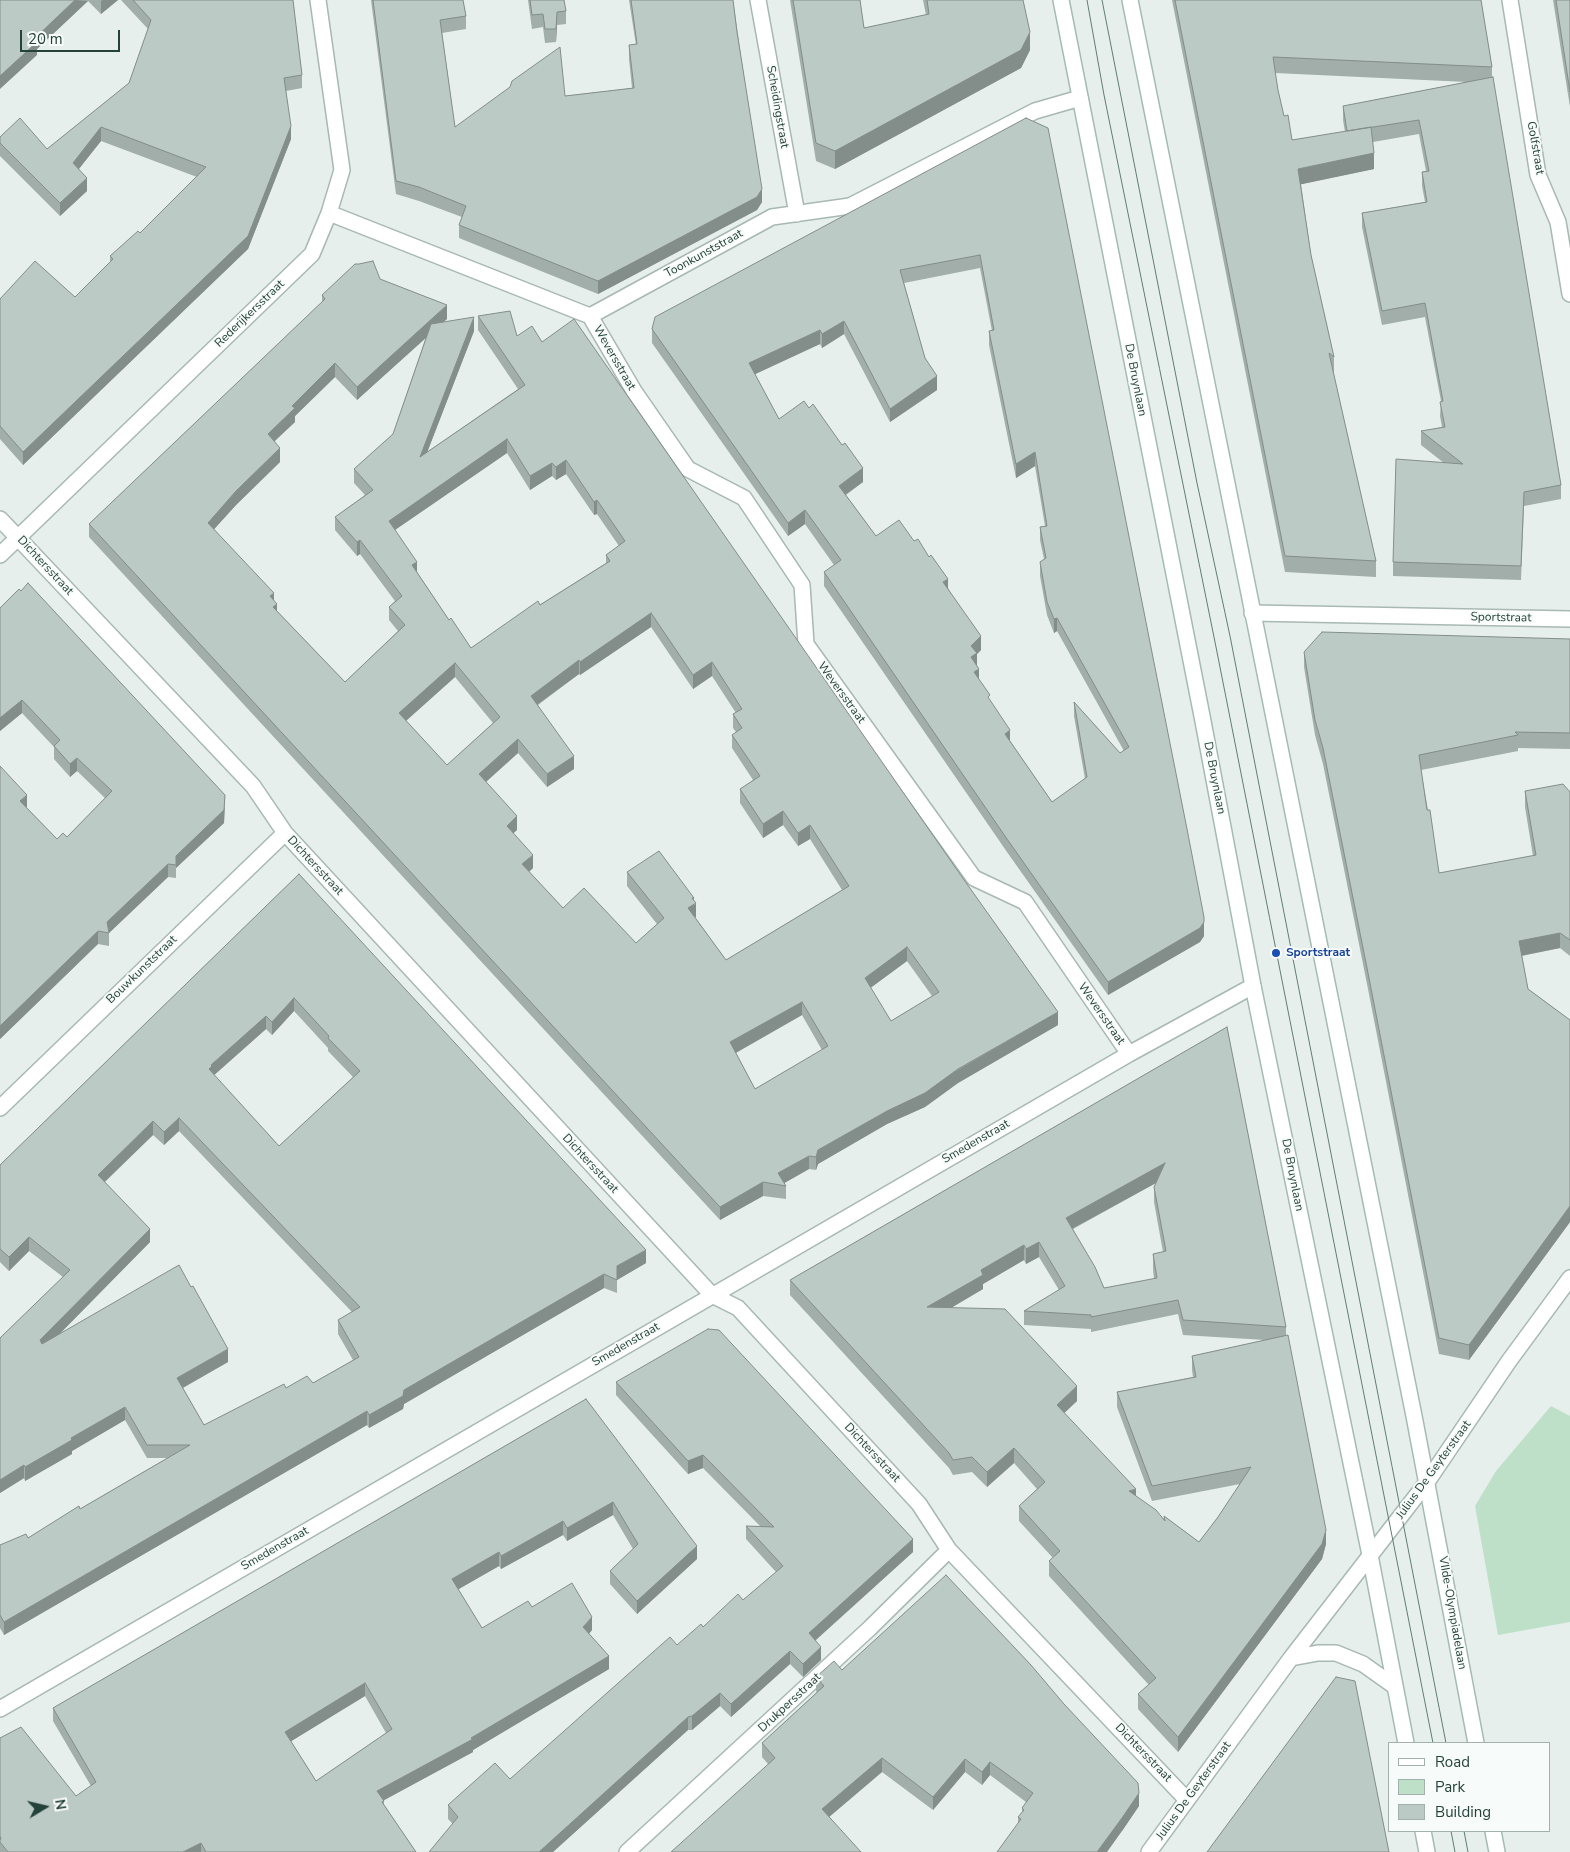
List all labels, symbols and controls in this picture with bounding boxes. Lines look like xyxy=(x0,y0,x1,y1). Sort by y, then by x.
scale bar xyxy=(22,20,122,52)
text: 20 m xyxy=(28,29,63,49)
street label: Scheidingstraat xyxy=(763,65,791,149)
street label: Golfstraat xyxy=(1523,120,1547,176)
street label: Toonkunststraat xyxy=(662,227,746,281)
street label: Rederijkersstraat xyxy=(212,277,288,351)
street label: Weversstraat xyxy=(590,323,638,393)
street label: De Bruynlaan xyxy=(1121,343,1149,417)
street label: Dichtersstraat xyxy=(14,533,76,599)
street label: Sportstraat xyxy=(1470,610,1532,626)
street label: Weversstraat xyxy=(814,659,868,727)
street label: De Bruynlaan xyxy=(1200,741,1228,815)
street label: Dichtersstraat xyxy=(284,833,346,899)
street label: Bouwkunststraat xyxy=(104,933,180,1007)
place label: Sportstraat xyxy=(1286,946,1350,960)
marker: Sportstraat xyxy=(1270,947,1282,959)
street label: Weversstraat xyxy=(1074,980,1128,1048)
street label: Smedenstraat xyxy=(940,1117,1012,1167)
street label: Dichtersstraat xyxy=(559,1131,621,1197)
street label: De Bruynlaan xyxy=(1278,1138,1306,1212)
street label: Smedenstraat xyxy=(590,1320,662,1370)
street label: Julius De Geyterstraat xyxy=(1393,1418,1475,1522)
street label: Dichtersstraat xyxy=(841,1420,903,1486)
street label: Smedenstraat xyxy=(239,1524,311,1574)
street label: VIIde-Olympiadelaan xyxy=(1435,1555,1469,1671)
street label: Drukpersstraat xyxy=(756,1670,824,1736)
street label: Dichtersstraat xyxy=(1112,1721,1174,1785)
street label: Julius De Geyterstraat xyxy=(1153,1739,1235,1843)
legend xyxy=(1388,1742,1550,1832)
text: Road xyxy=(1435,1752,1470,1772)
text: Park xyxy=(1435,1777,1465,1797)
north arrow xyxy=(20,1782,70,1832)
text: N xyxy=(50,1798,71,1811)
text: Building xyxy=(1435,1802,1491,1822)

